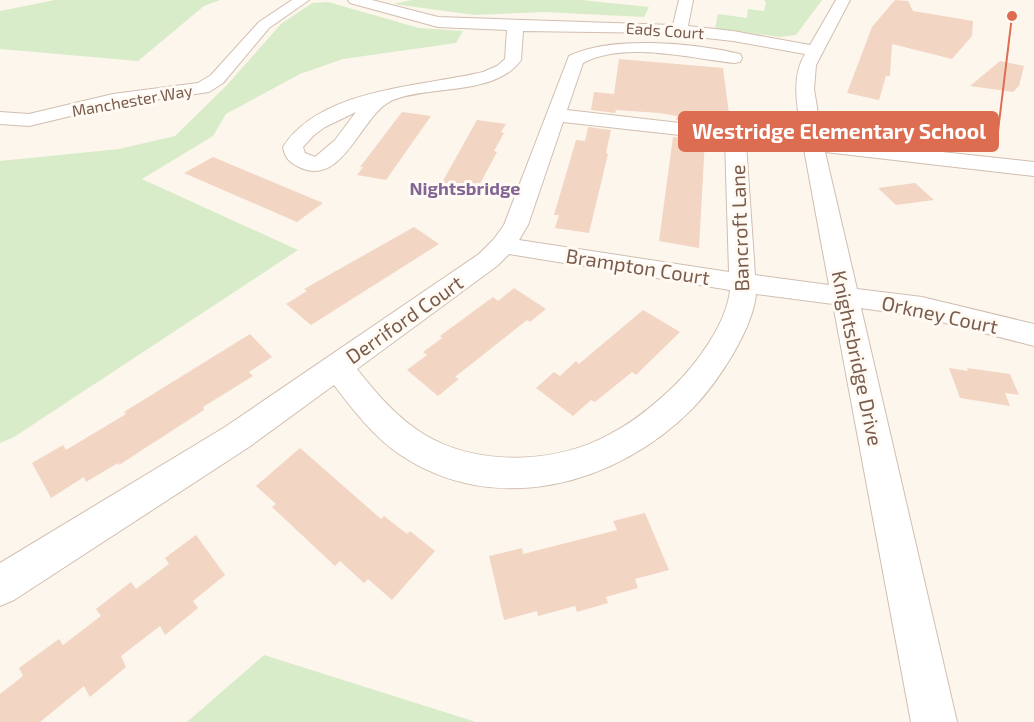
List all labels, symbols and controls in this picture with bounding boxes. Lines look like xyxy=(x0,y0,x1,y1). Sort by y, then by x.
street label: Eads Court xyxy=(625,18,705,42)
street label: Manchester Way xyxy=(70,80,194,120)
callout: Westridge Elementary School xyxy=(679,112,998,151)
text: Westridge Elementary School xyxy=(692,118,986,144)
street label: Bancroft Lane xyxy=(725,164,753,292)
district label: Nightsbridge xyxy=(410,177,520,199)
street label: Brampton Court xyxy=(564,243,712,289)
street label: Knightsbridge Drive xyxy=(828,268,888,448)
street label: Derriford Court xyxy=(341,270,467,368)
street label: Orkney Court xyxy=(880,290,1001,338)

